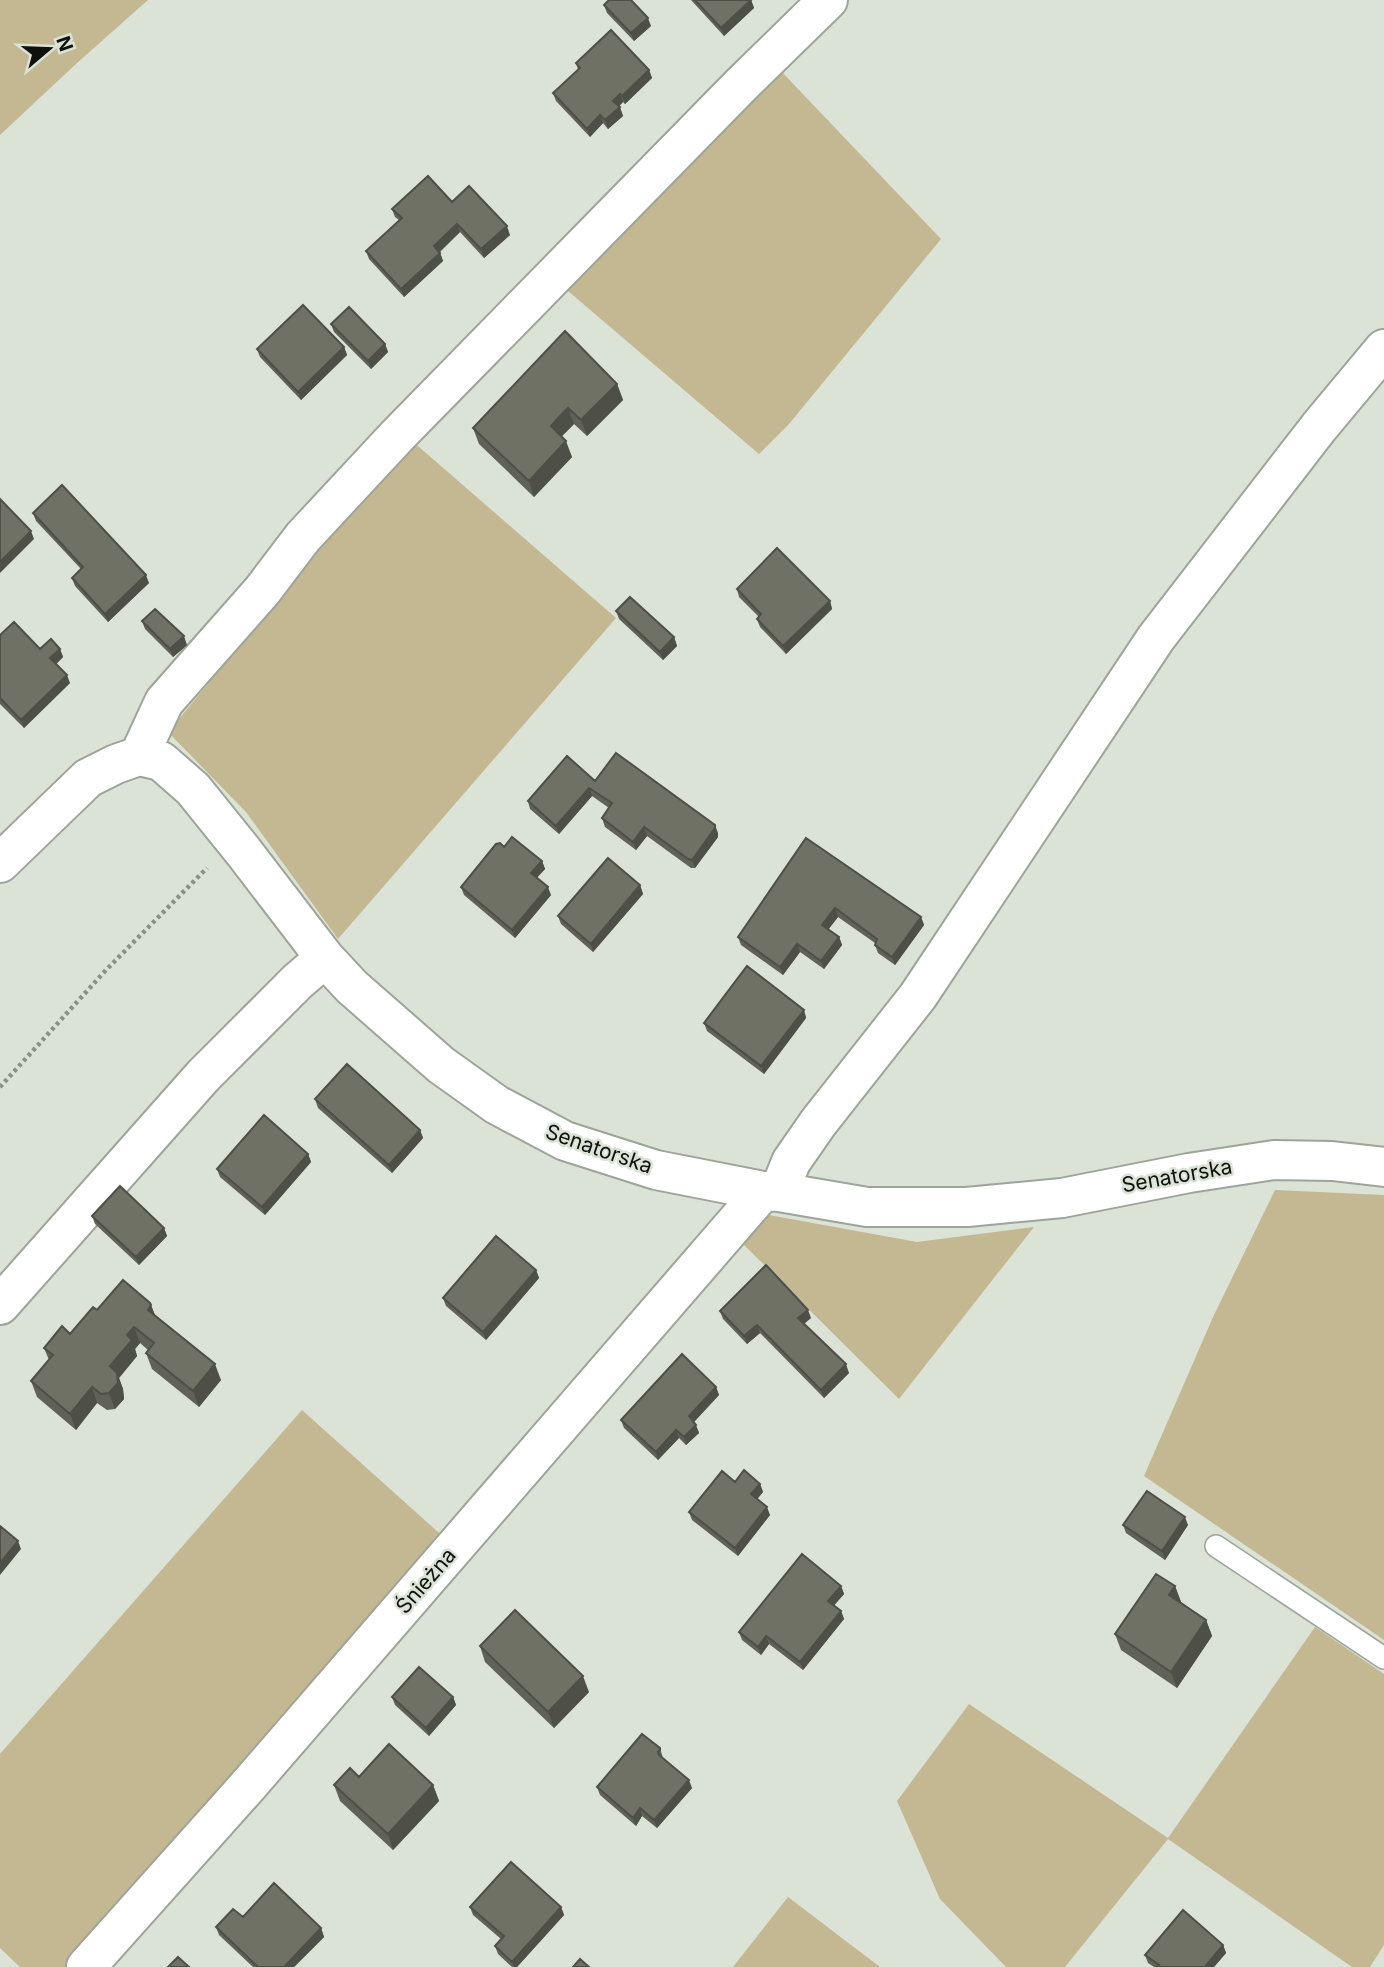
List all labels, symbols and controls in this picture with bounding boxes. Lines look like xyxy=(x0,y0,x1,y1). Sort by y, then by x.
north arrow xyxy=(14,14,84,84)
text: N xyxy=(51,33,78,54)
street label: Senatorska xyxy=(542,1119,656,1178)
street label: Senatorska xyxy=(1120,1154,1234,1197)
street label: Śnieżna xyxy=(390,1542,461,1619)

